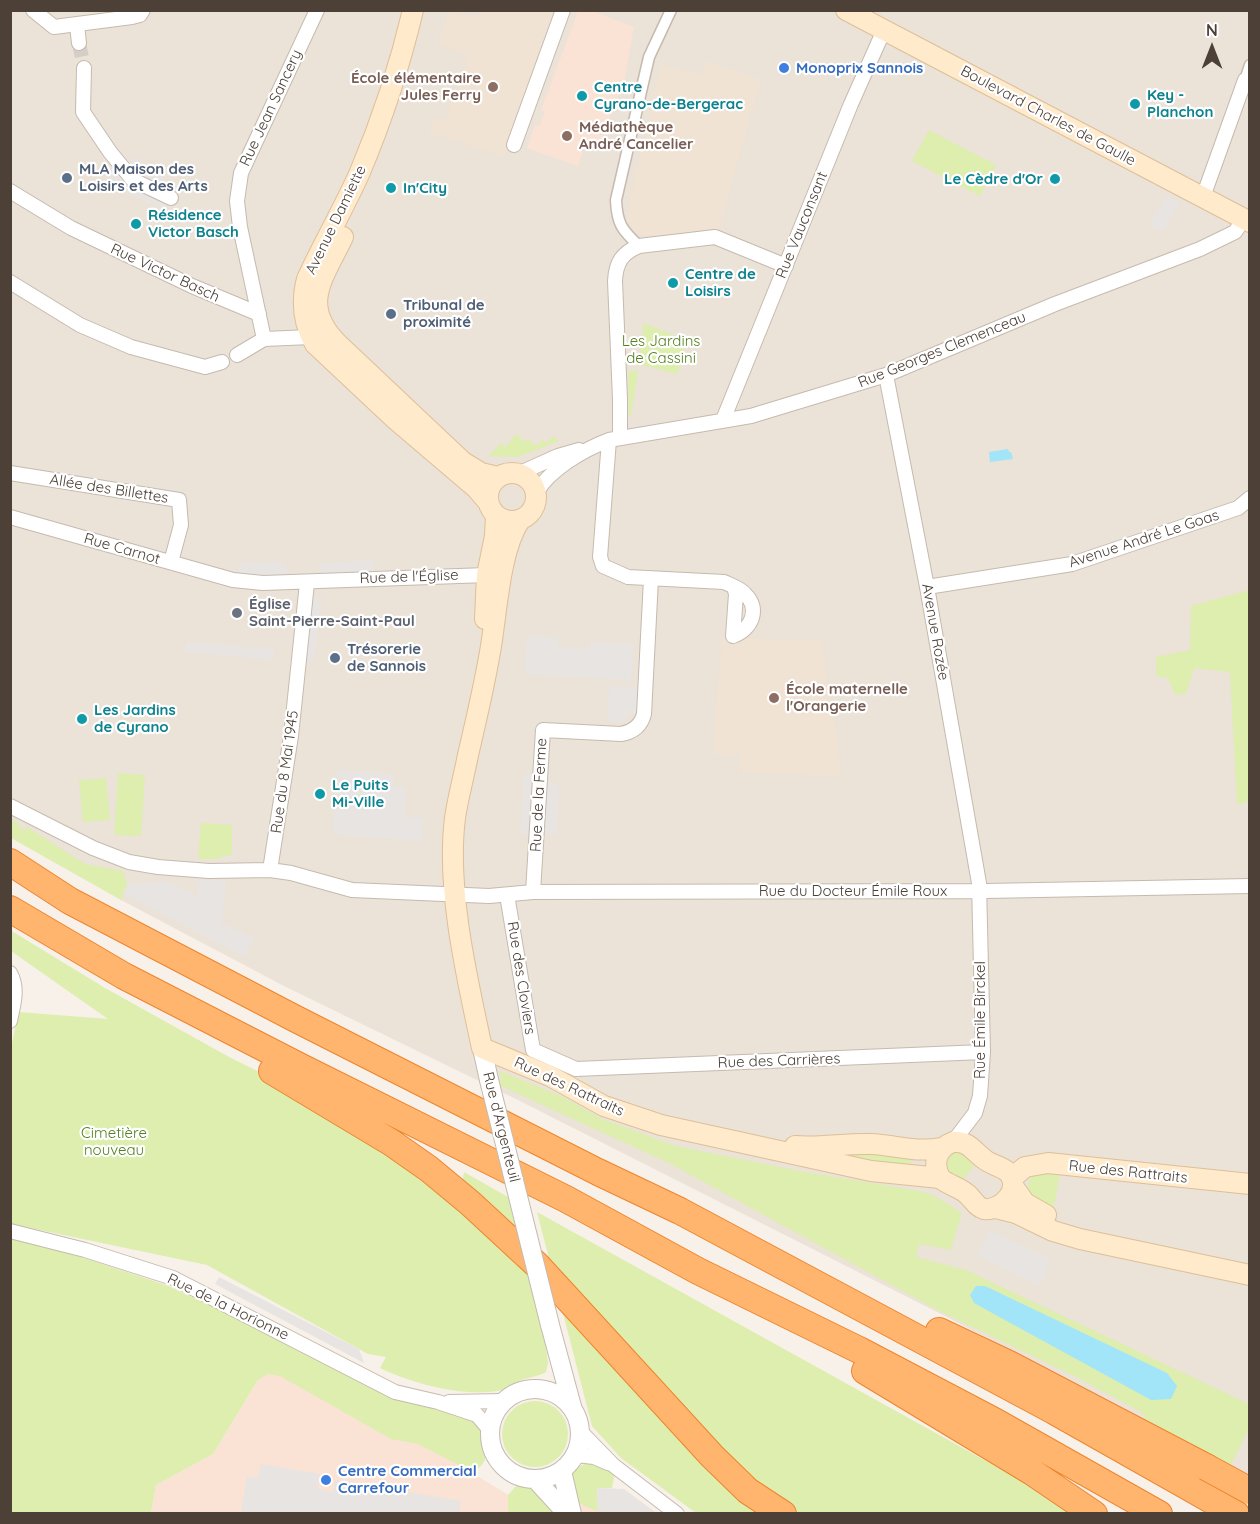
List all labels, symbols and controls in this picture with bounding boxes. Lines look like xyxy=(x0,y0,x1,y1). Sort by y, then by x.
north arrow xyxy=(1182,18,1242,78)
text: N xyxy=(1206,20,1218,40)
street label: Rue Jean Sancery xyxy=(236,47,306,169)
place label: Monoprix Sannois xyxy=(796,59,923,77)
marker: Monoprix Sannois xyxy=(777,61,791,75)
street label: Boulevard Charles de Gaulle xyxy=(957,62,1139,170)
place label: École élémentaire Jules Ferry xyxy=(351,69,481,104)
place label: Centre Cyrano-de-Bergerac xyxy=(594,78,743,113)
marker: École élémentaire Jules Ferry xyxy=(486,80,500,94)
place label: Key - Planchon xyxy=(1147,86,1213,121)
marker: Centre Cyrano-de-Bergerac xyxy=(575,89,589,103)
marker: Key - Planchon xyxy=(1128,97,1142,111)
place label: Médiathèque André Cancelier xyxy=(579,118,694,153)
marker: Médiathèque André Cancelier xyxy=(560,129,574,143)
place label: MLA Maison des Loisirs et des Arts xyxy=(79,160,208,195)
street label: Avenue Damiette xyxy=(302,162,370,278)
street label: Rue Vauconsant xyxy=(772,169,832,281)
place label: Le Cèdre d'Or xyxy=(944,170,1043,188)
marker: MLA Maison des Loisirs et des Arts xyxy=(60,171,74,185)
marker: Le Cèdre d'Or xyxy=(1048,172,1062,186)
place label: In'City xyxy=(403,179,447,197)
marker: In'City xyxy=(384,181,398,195)
place label: Résidence Victor Basch xyxy=(148,206,239,241)
marker: Résidence Victor Basch xyxy=(129,217,143,231)
street label: Rue Victor Basch xyxy=(108,240,222,306)
place label: Centre de Loisirs xyxy=(685,265,756,300)
marker: Centre de Loisirs xyxy=(666,276,680,290)
place label: Tribunal de proximité xyxy=(403,296,485,331)
marker: Tribunal de proximité xyxy=(384,307,398,321)
street label: Rue Georges Clemenceau xyxy=(855,308,1029,392)
park label: Les Jardins de Cassini xyxy=(622,332,700,367)
street label: Allée des Billettes xyxy=(48,471,170,507)
street label: Avenue André Le Goas xyxy=(1067,506,1221,572)
street label: Rue Carnot xyxy=(82,530,162,568)
street label: Rue de l'Église xyxy=(359,566,459,588)
street label: Avenue Rozée xyxy=(918,582,952,682)
place label: Église Saint-Pierre-Saint-Paul xyxy=(249,595,415,630)
marker: Église Saint-Pierre-Saint-Paul xyxy=(230,606,244,620)
place label: Trésorerie de Sannois xyxy=(347,640,426,675)
marker: Trésorerie de Sannois xyxy=(328,651,342,665)
place label: École maternelle l'Orangerie xyxy=(786,680,908,715)
marker: École maternelle l'Orangerie xyxy=(767,691,781,705)
place label: Les Jardins de Cyrano xyxy=(94,701,176,736)
street label: Rue du 8 Mai 1945 xyxy=(267,709,303,835)
marker: Les Jardins de Cyrano xyxy=(75,712,89,726)
street label: Rue de la Ferme xyxy=(527,738,551,852)
place label: Le Puits Mi-Ville xyxy=(332,776,388,811)
marker: Le Puits Mi-Ville xyxy=(313,787,327,801)
street label: Rue du Docteur Émile Roux xyxy=(759,882,947,900)
street label: Rue des Cloviers xyxy=(503,920,539,1036)
street label: Rue Émile Birckel xyxy=(971,961,989,1079)
street label: Rue des Carrières xyxy=(717,1050,841,1072)
street label: Rue des Rattraits xyxy=(511,1054,627,1120)
street label: Rue d'Argenteuil xyxy=(479,1070,523,1184)
park label: Cimetière nouveau xyxy=(81,1124,147,1159)
street label: Rue des Rattraits xyxy=(1068,1157,1188,1187)
street label: Rue de la Horionne xyxy=(164,1270,292,1344)
place label: Centre Commercial Carrefour xyxy=(338,1462,477,1497)
marker: Centre Commercial Carrefour xyxy=(319,1473,333,1487)

